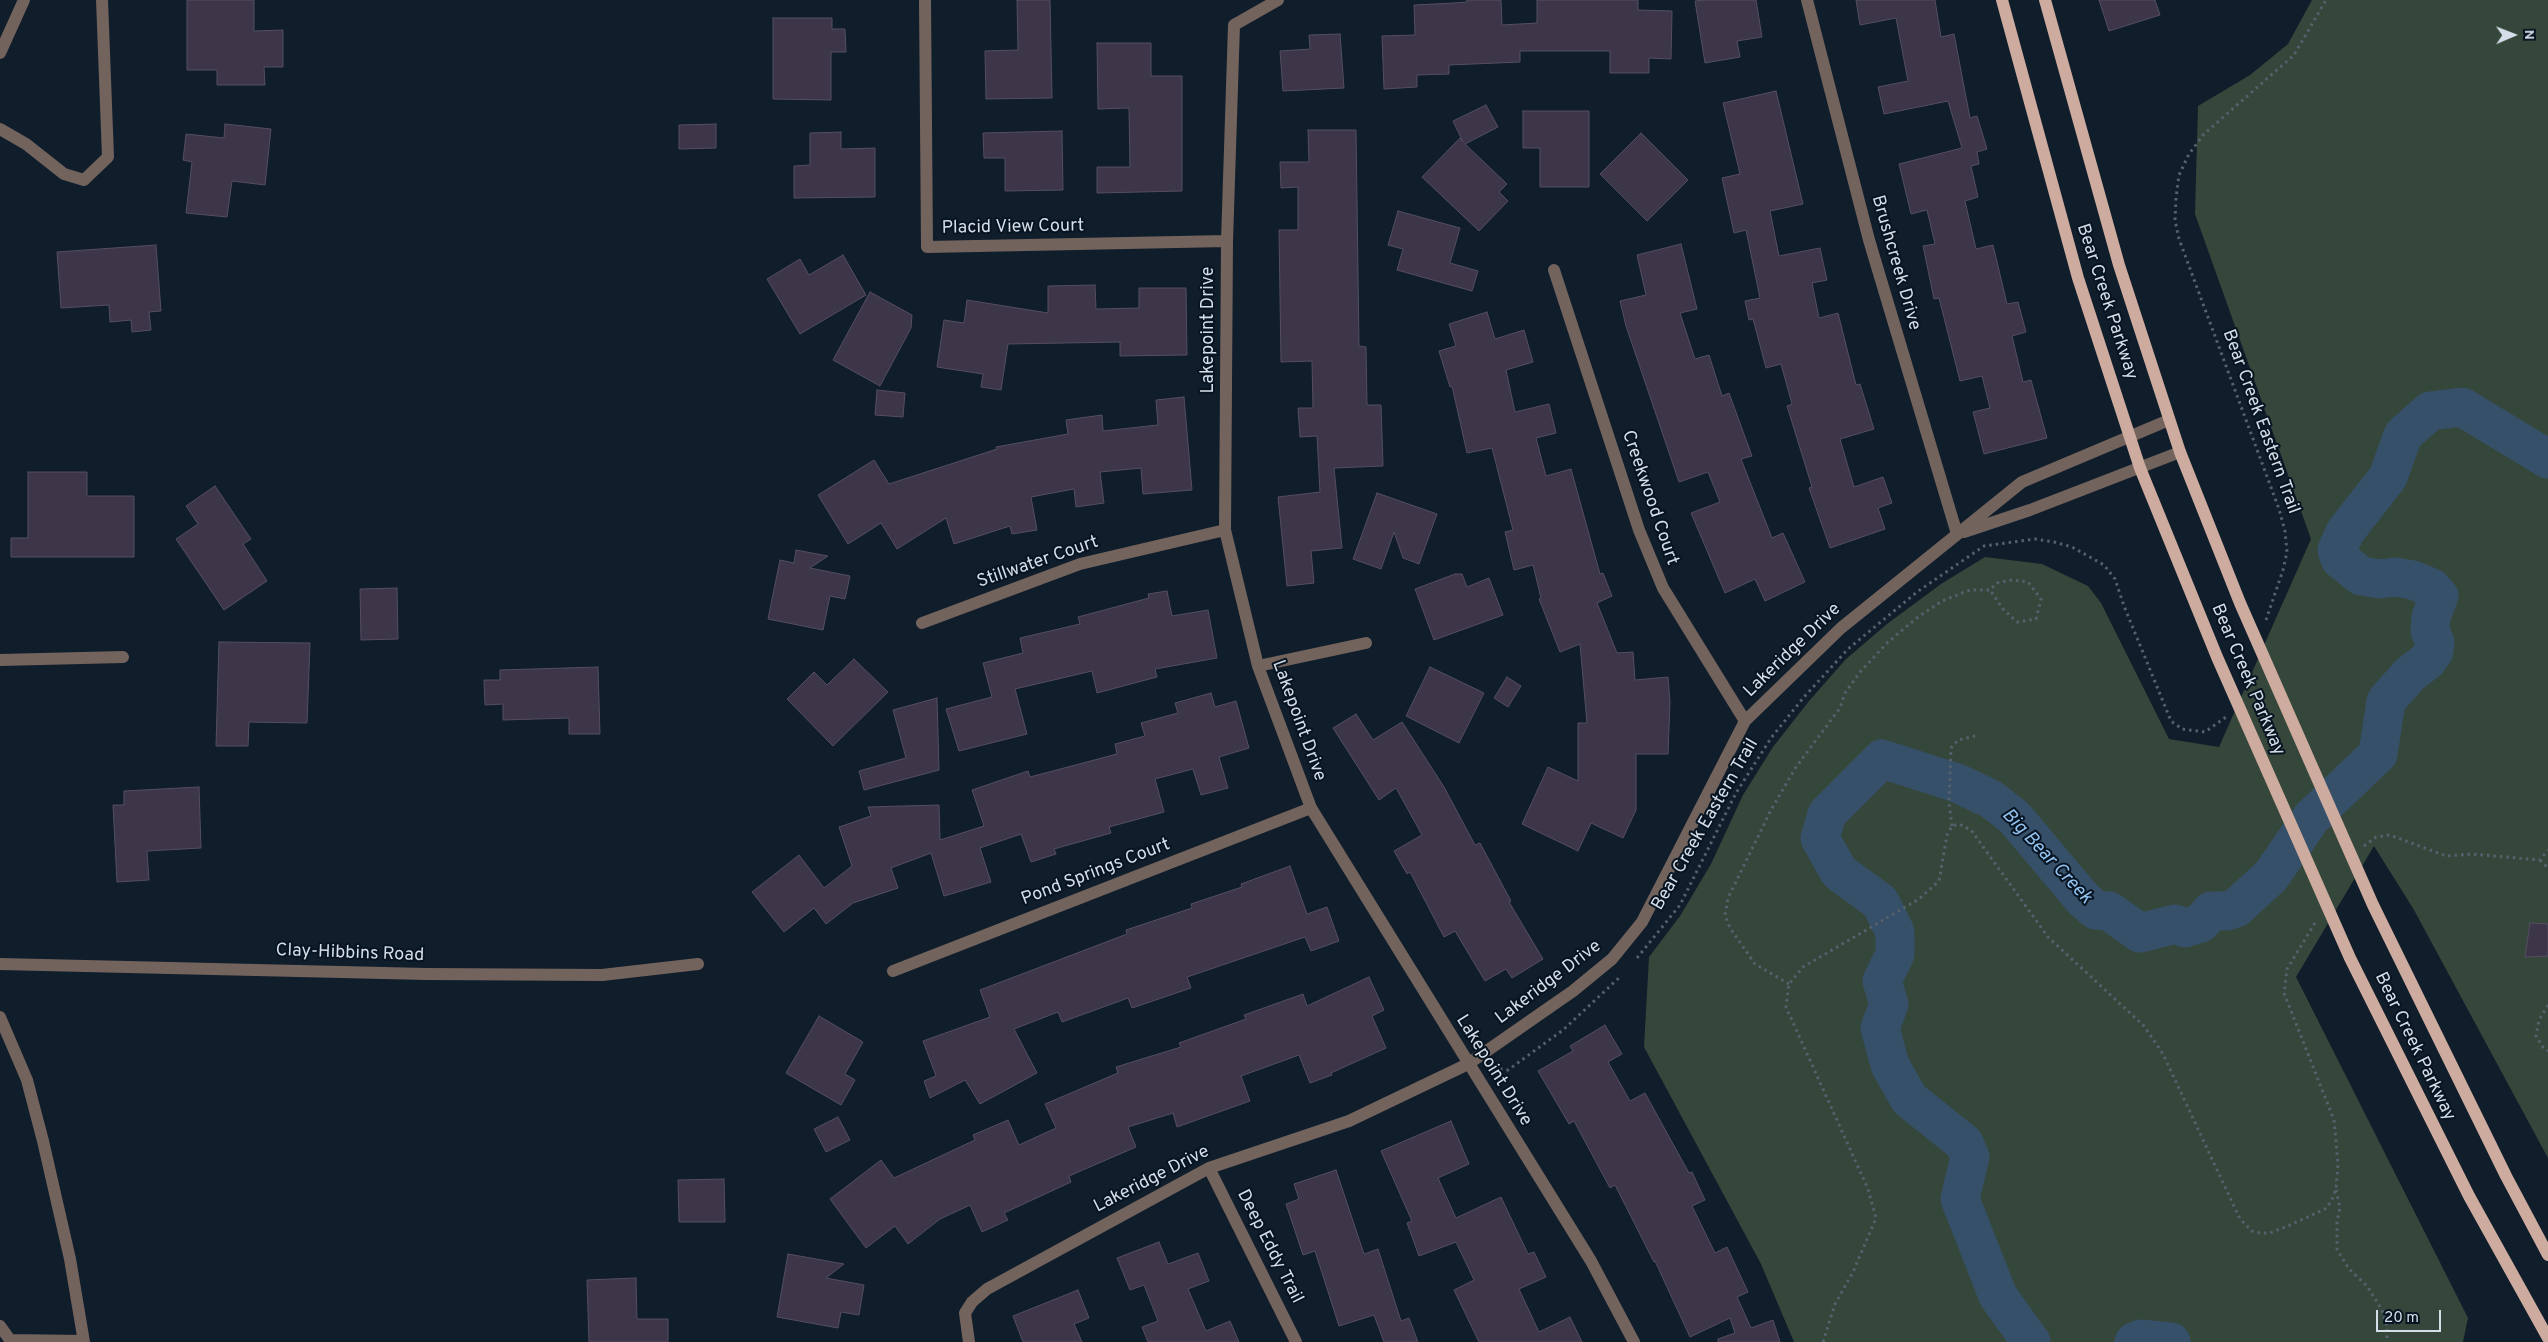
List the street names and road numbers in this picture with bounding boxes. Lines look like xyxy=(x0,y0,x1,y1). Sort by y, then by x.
street label: Brushcreek Drive xyxy=(1865,193,1925,333)
street label: Placid View Court xyxy=(941,216,1085,240)
street label: Bear Creek Parkway xyxy=(2071,221,2141,383)
street label: Lakepoint Drive xyxy=(1198,266,1220,394)
street label: Bear Creek Eastern Trail xyxy=(2217,327,2303,517)
street label: Creekwood Court xyxy=(1616,428,1682,568)
street label: Stillwater Court xyxy=(975,532,1101,594)
street label: Lakeridge Drive xyxy=(1740,599,1846,703)
street label: Bear Creek Parkway xyxy=(2205,601,2289,759)
street label: Lakepoint Drive xyxy=(1266,658,1330,784)
street label: Bear Creek Eastern Trail xyxy=(1648,735,1764,915)
street label: Pond Springs Court xyxy=(1018,835,1174,911)
street label: Lakeridge Drive xyxy=(1492,936,1606,1030)
street label: Clay-Hibbins Road xyxy=(275,941,425,967)
street label: Bear Creek Parkway xyxy=(2369,969,2459,1125)
street label: Lakepoint Drive xyxy=(1450,1011,1536,1131)
street label: Lakeridge Drive xyxy=(1091,1142,1213,1218)
street label: Deep Eddy Trail xyxy=(1231,1186,1307,1308)

